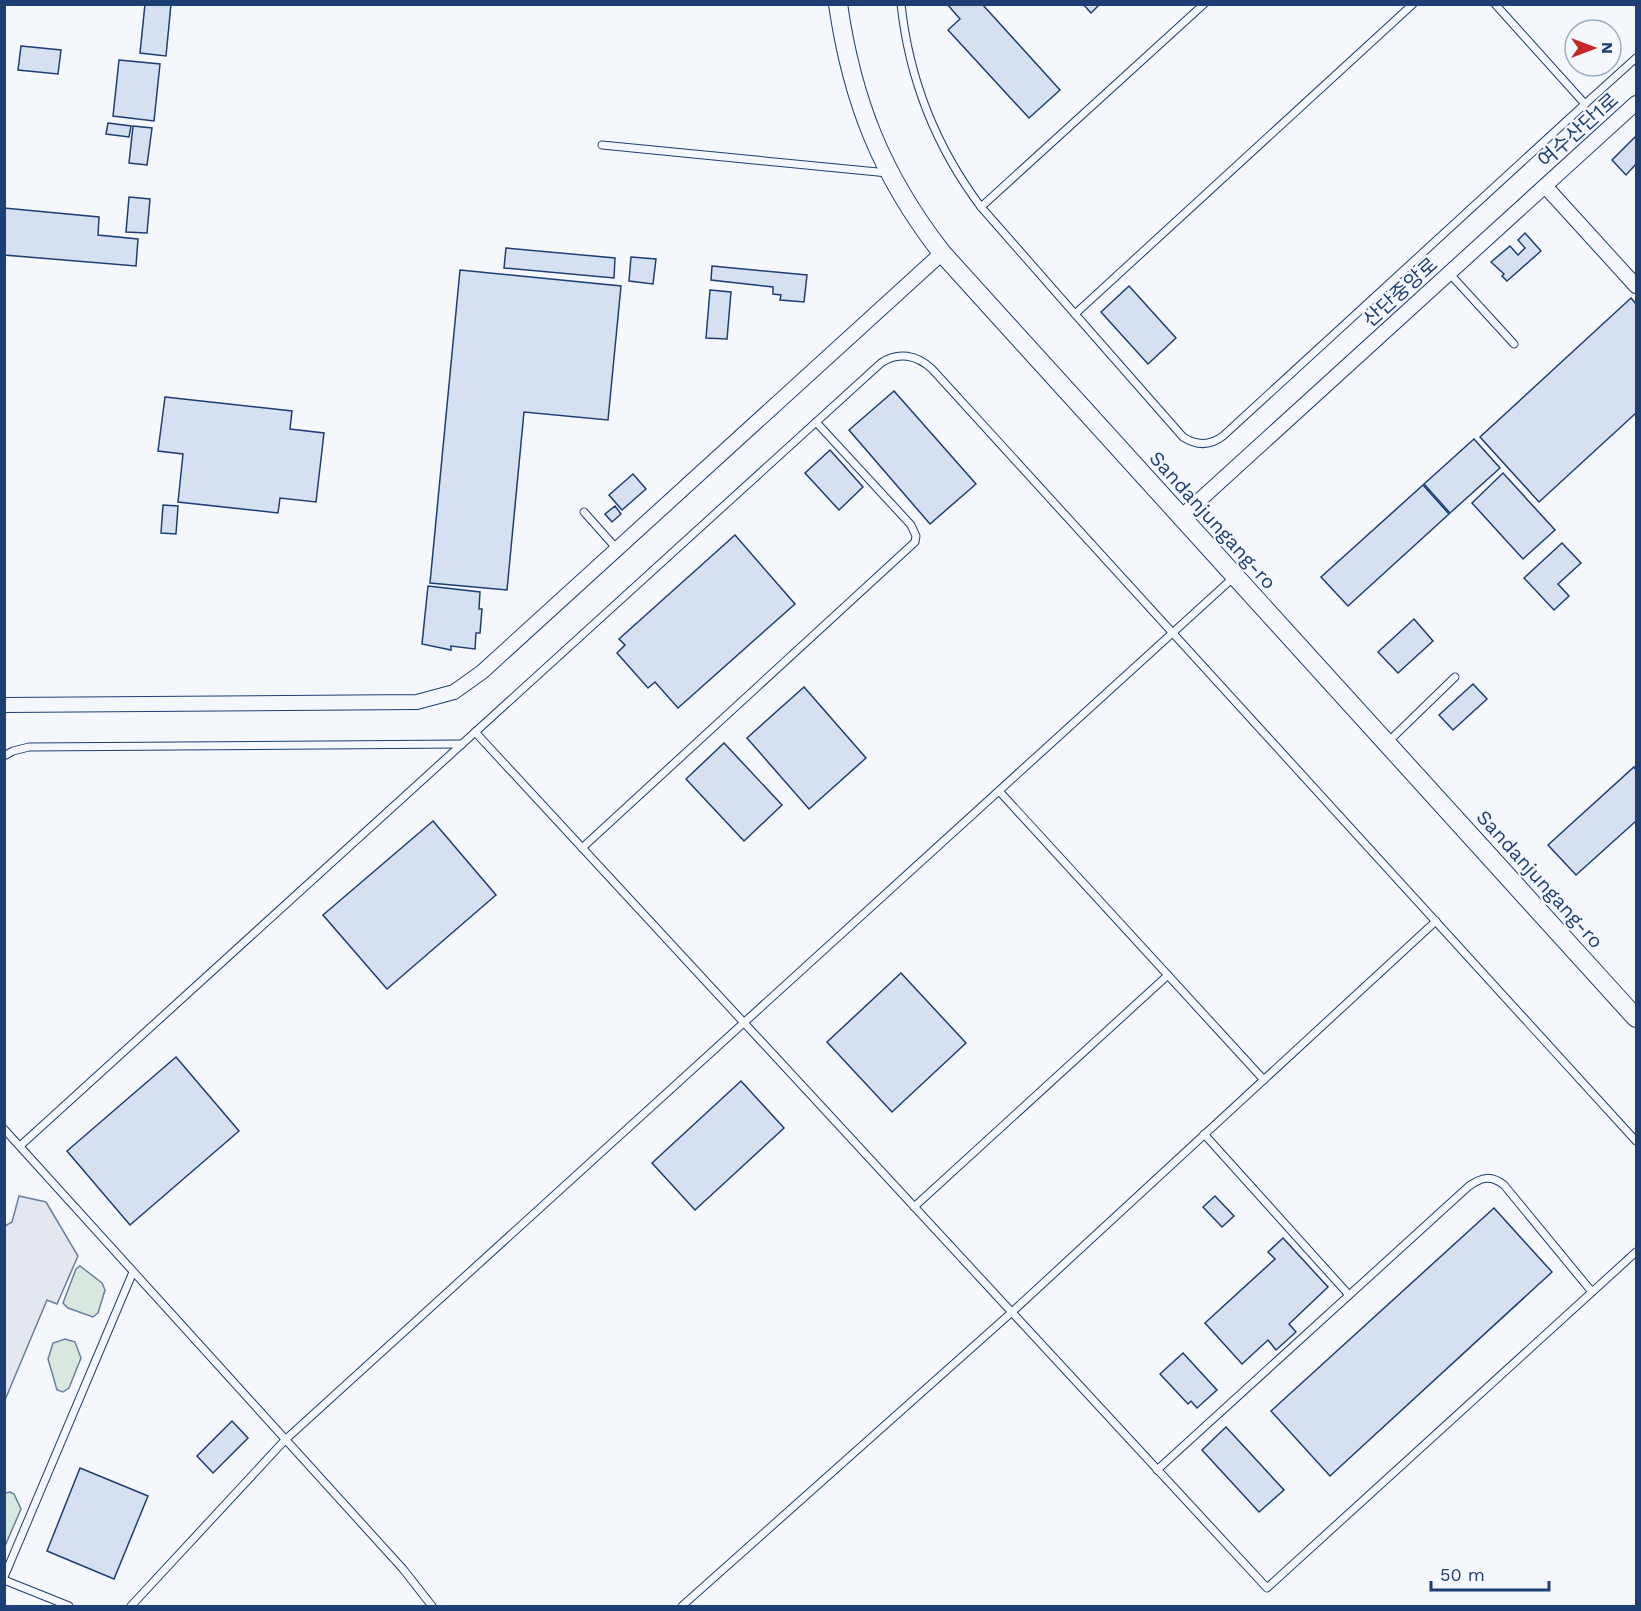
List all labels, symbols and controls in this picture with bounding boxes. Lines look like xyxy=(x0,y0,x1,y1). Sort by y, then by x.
north arrow xyxy=(1563,18,1623,78)
text: N xyxy=(1598,42,1617,54)
street label: 여수산단1로 xyxy=(1533,88,1623,172)
street label: 산단중앙로 xyxy=(1358,252,1442,332)
street label: Sandanjungang-ro xyxy=(1145,446,1281,594)
street label: Sandanjungang-ro xyxy=(1472,805,1608,953)
scale bar xyxy=(1431,1554,1550,1592)
text: 50 m xyxy=(1440,1564,1485,1585)

